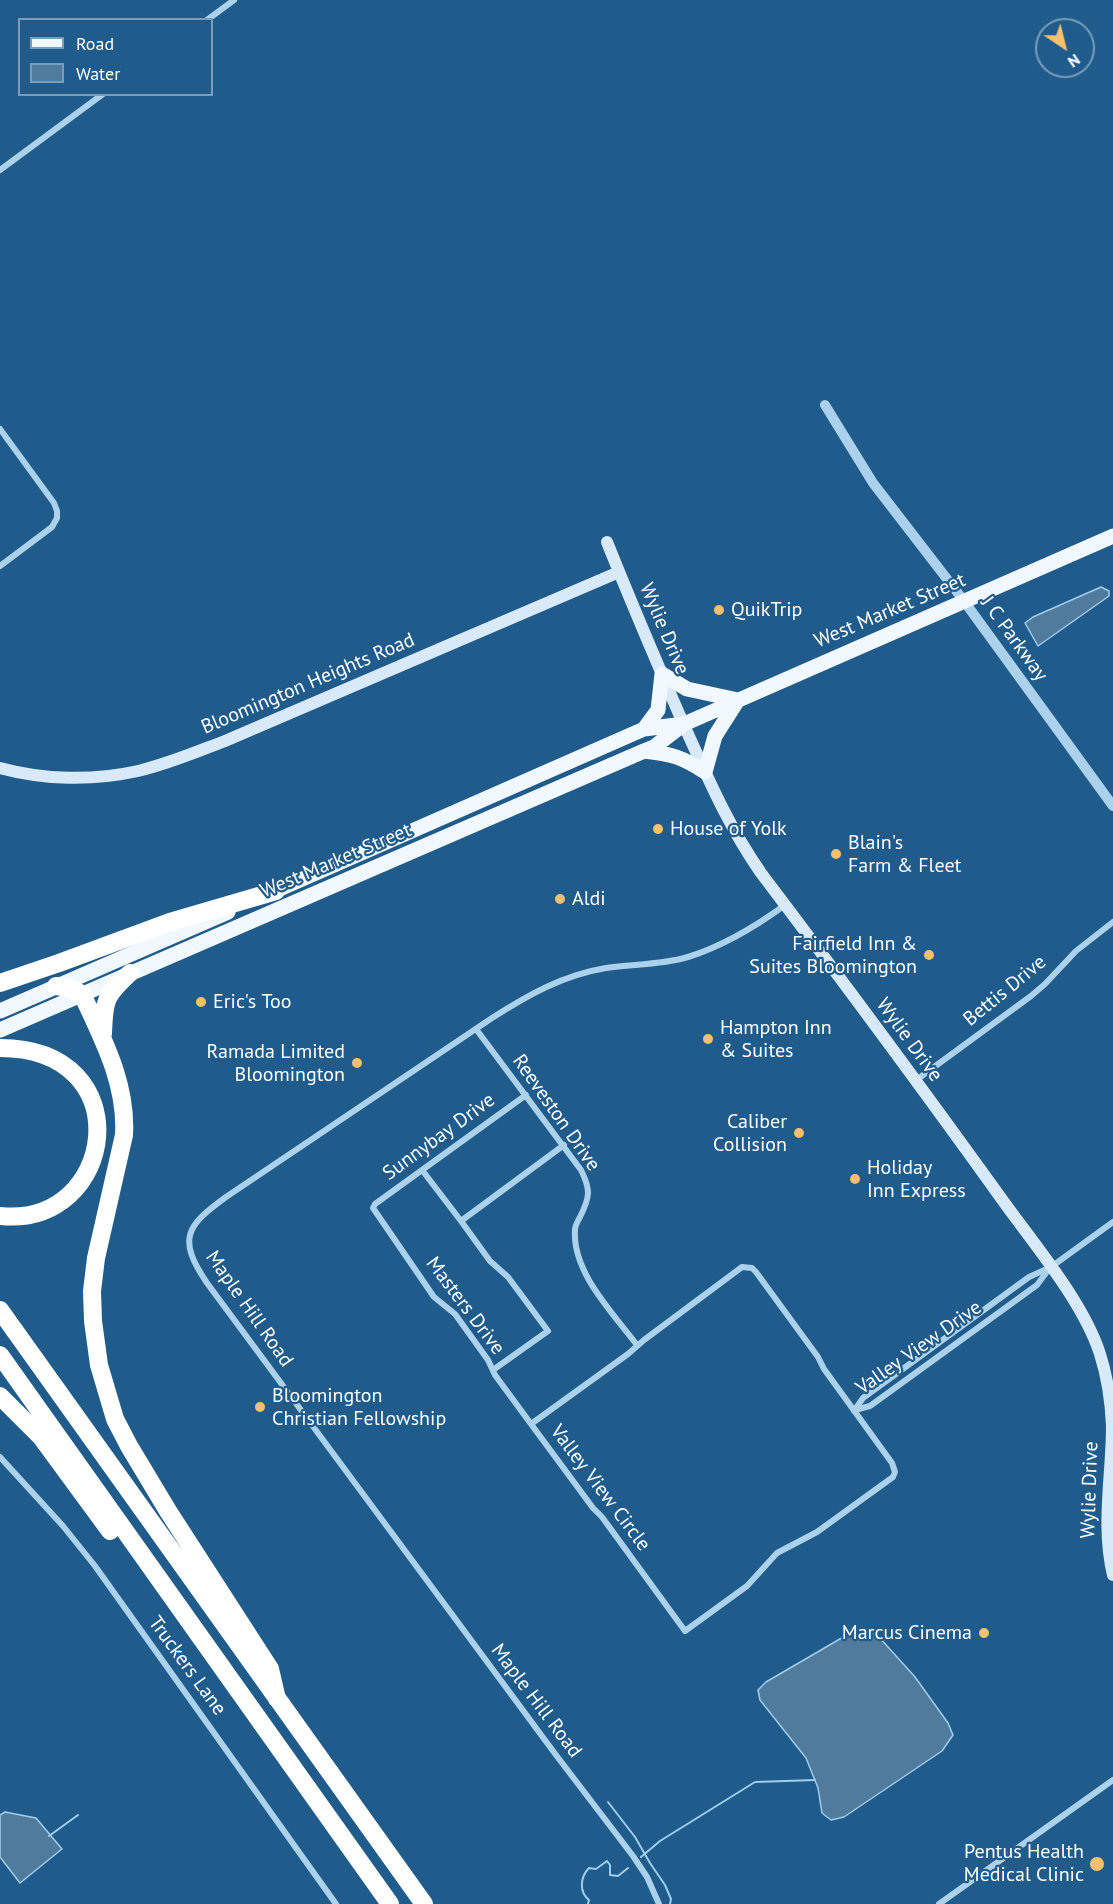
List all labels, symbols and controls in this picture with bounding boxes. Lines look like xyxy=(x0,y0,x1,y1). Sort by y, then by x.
legend xyxy=(18,18,213,96)
north arrow xyxy=(1035,18,1095,78)
text: Road xyxy=(76,32,114,55)
text: N xyxy=(1064,50,1084,72)
text: Water xyxy=(76,62,120,85)
street label: West Market Street xyxy=(811,568,969,654)
street label: Wylie Drive xyxy=(634,580,694,678)
street label: J C Parkway xyxy=(975,592,1053,686)
place label: QuikTrip xyxy=(731,598,802,622)
marker: QuikTrip xyxy=(712,603,726,617)
street label: Bloomington Heights Road xyxy=(198,628,418,740)
place label: House of Yolk xyxy=(670,817,787,841)
street label: West Market Street xyxy=(257,818,415,904)
marker: House of Yolk xyxy=(651,822,665,836)
place label: Blain's Farm & Fleet xyxy=(848,831,961,878)
marker: Blain's Farm & Fleet xyxy=(829,847,843,861)
place label: Aldi xyxy=(572,887,606,911)
marker: Aldi xyxy=(553,892,567,906)
place label: Fairfield Inn & Suites Bloomington xyxy=(749,932,917,979)
marker: Fairfield Inn & Suites Bloomington xyxy=(922,948,936,962)
street label: Bettis Drive xyxy=(959,950,1051,1032)
place label: Eric's Too xyxy=(213,990,291,1014)
street label: Wylie Drive xyxy=(871,994,947,1086)
marker: Eric's Too xyxy=(194,995,208,1009)
place label: Hampton Inn & Suites xyxy=(720,1016,832,1063)
marker: Hampton Inn & Suites xyxy=(701,1032,715,1046)
place label: Ramada Limited Bloomington xyxy=(206,1040,345,1087)
street label: Reeveston Drive xyxy=(507,1050,605,1176)
marker: Ramada Limited Bloomington xyxy=(350,1056,364,1070)
street label: Sunnybay Drive xyxy=(378,1088,500,1186)
place label: Caliber Collision xyxy=(713,1110,787,1157)
marker: Caliber Collision xyxy=(792,1126,806,1140)
place label: Holiday Inn Express xyxy=(867,1156,966,1203)
marker: Holiday Inn Express xyxy=(848,1172,862,1186)
street label: Maple Hill Road xyxy=(200,1246,298,1372)
street label: Masters Drive xyxy=(420,1252,510,1360)
street label: Valley View Drive xyxy=(852,1296,986,1400)
place label: Bloomington Christian Fellowship xyxy=(272,1384,446,1431)
marker: Bloomington Christian Fellowship xyxy=(253,1400,267,1414)
street label: Valley View Circle xyxy=(545,1420,655,1556)
street label: Wylie Drive xyxy=(1076,1441,1104,1539)
street label: Truckers Lane xyxy=(143,1612,231,1720)
place label: Marcus Cinema xyxy=(842,1621,972,1645)
marker: Marcus Cinema xyxy=(977,1626,991,1640)
street label: Maple Hill Road xyxy=(485,1639,587,1763)
place label: Pentus Health Medical Clinic xyxy=(964,1840,1084,1887)
marker: Pentus Health Medical Clinic xyxy=(1088,1855,1106,1873)

